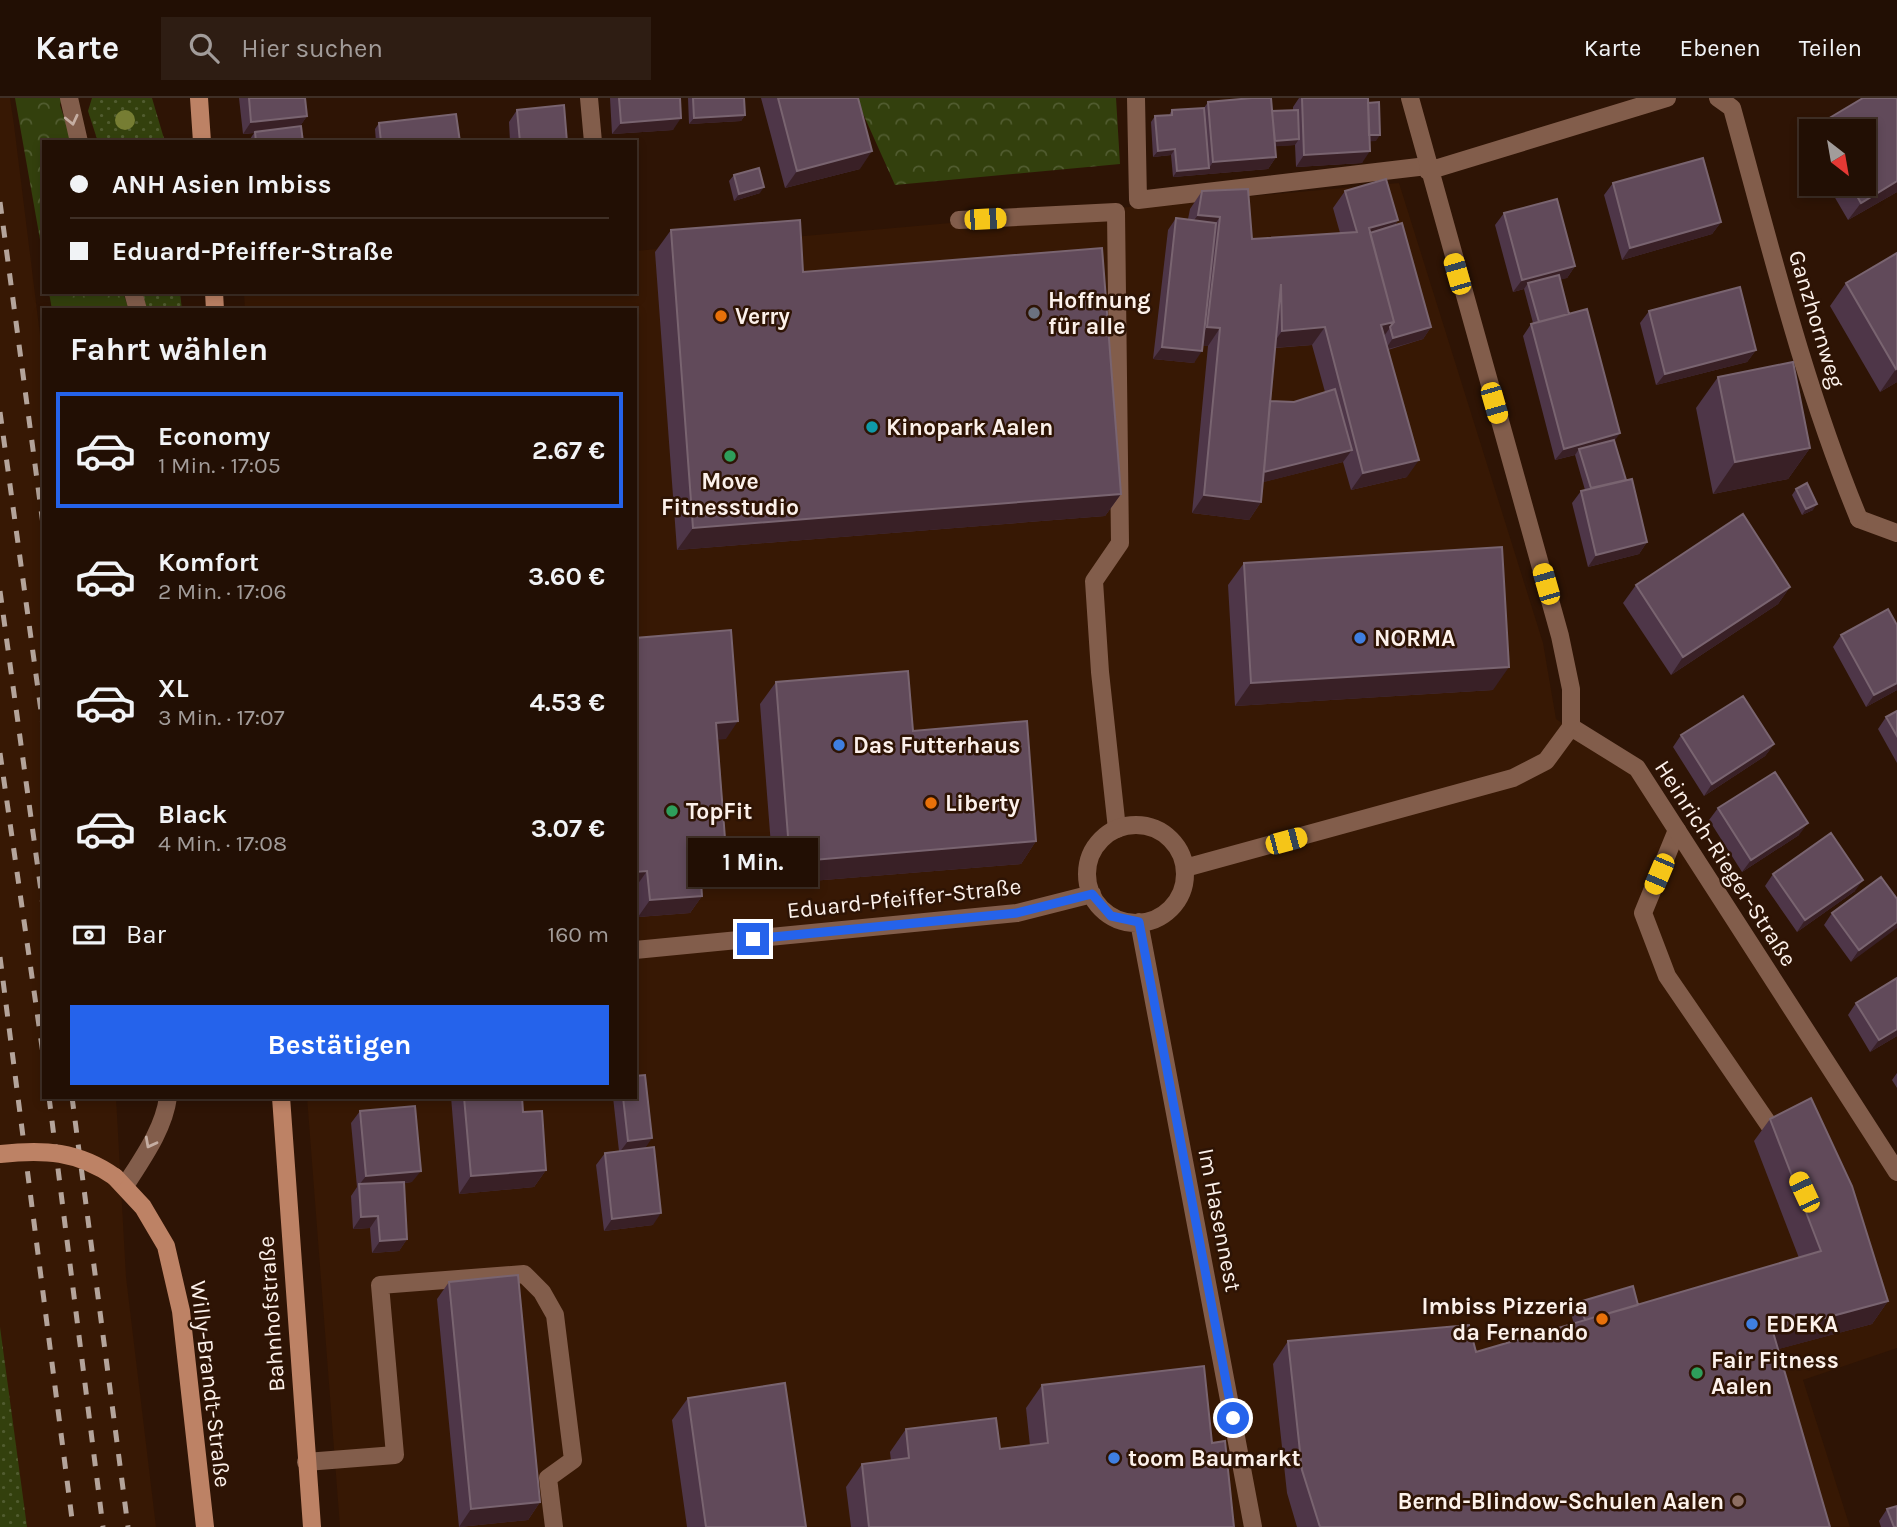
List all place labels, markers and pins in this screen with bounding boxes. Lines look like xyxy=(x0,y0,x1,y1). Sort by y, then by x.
place label: Hoffnung für alle xyxy=(1048,287,1151,340)
place label: Verry xyxy=(735,303,790,330)
marker: Hoffnung für alle xyxy=(1026,305,1042,321)
marker: Verry xyxy=(713,308,729,324)
place label: Kinopark Aalen xyxy=(886,414,1053,441)
marker: Kinopark Aalen xyxy=(864,419,880,435)
marker: Move Fitnesstudio xyxy=(722,448,738,464)
place label: Move Fitnesstudio xyxy=(661,468,799,521)
place label: NORMA xyxy=(1374,625,1456,652)
marker: NORMA xyxy=(1352,630,1368,646)
place label: Das Futterhaus xyxy=(853,732,1020,759)
marker: Das Futterhaus xyxy=(831,737,847,753)
place label: Liberty xyxy=(945,790,1020,817)
marker: Liberty xyxy=(923,795,939,811)
place label: TopFit xyxy=(686,798,752,825)
marker: TopFit xyxy=(664,803,680,819)
place label: Imbiss Pizzeria da Fernando xyxy=(1422,1293,1588,1346)
marker: Imbiss Pizzeria da Fernando xyxy=(1594,1311,1610,1327)
place label: EDEKA xyxy=(1766,1311,1838,1338)
marker: EDEKA xyxy=(1744,1316,1760,1332)
place label: Fair Fitness Aalen xyxy=(1711,1347,1839,1400)
marker: Fair Fitness Aalen xyxy=(1689,1365,1705,1381)
place label: toom Baumarkt xyxy=(1128,1445,1301,1472)
marker: toom Baumarkt xyxy=(1106,1450,1122,1466)
place label: Bernd-Blindow-Schulen Aalen xyxy=(1398,1488,1724,1515)
marker: Bernd-Blindow-Schulen Aalen xyxy=(1730,1493,1746,1509)

